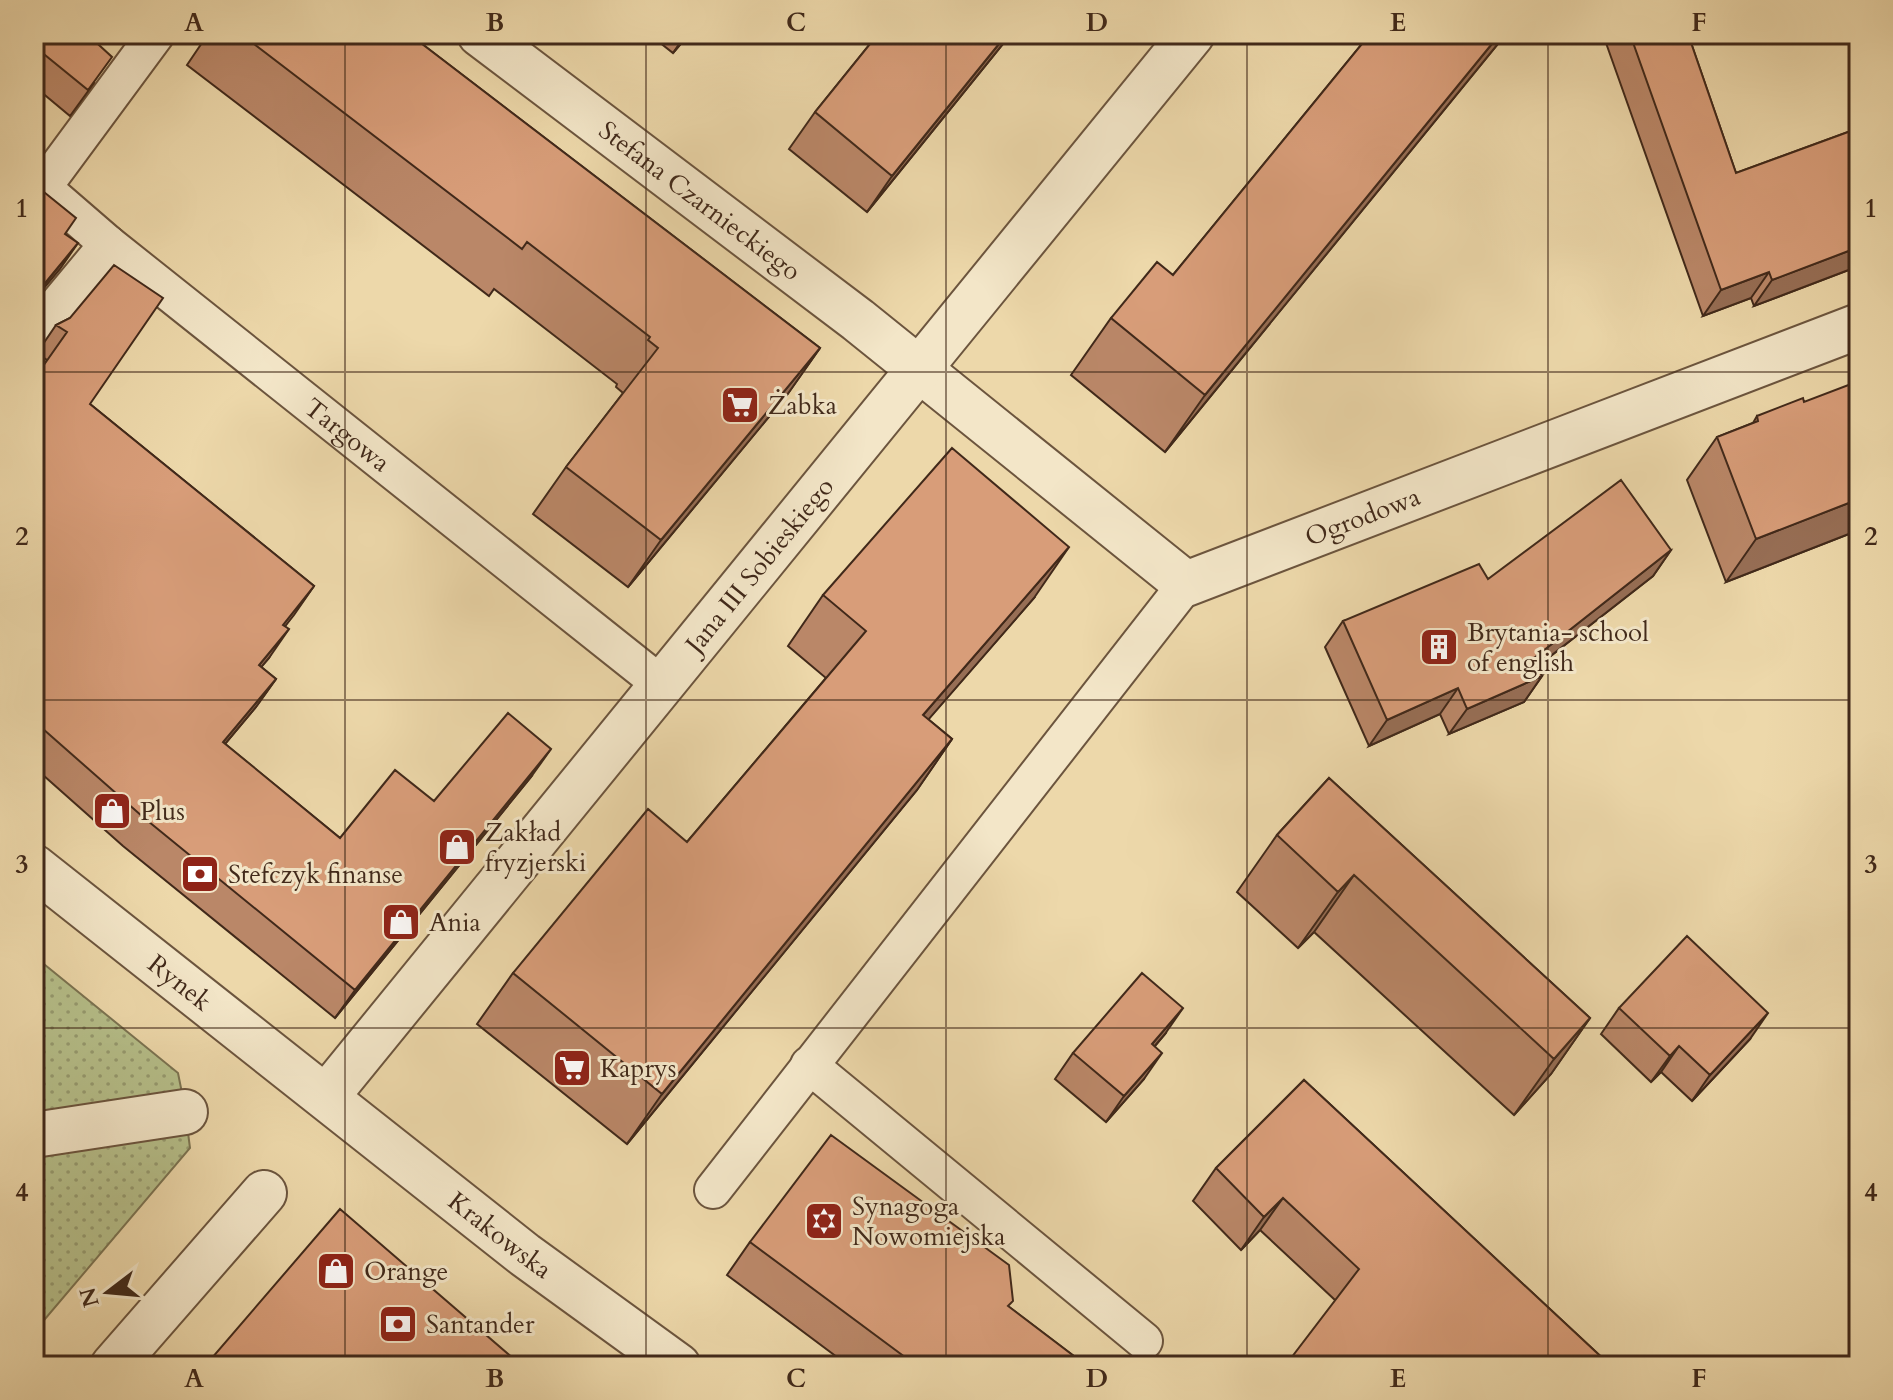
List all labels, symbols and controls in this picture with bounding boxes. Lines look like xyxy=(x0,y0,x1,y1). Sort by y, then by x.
text: A xyxy=(184,5,204,40)
text: B xyxy=(486,5,504,40)
text: C xyxy=(786,5,806,40)
text: D xyxy=(1086,5,1108,40)
text: E xyxy=(1390,5,1406,40)
text: F xyxy=(1691,5,1707,40)
street label: Stefana Czarnieckiego xyxy=(592,113,808,289)
text: 1 xyxy=(15,191,29,226)
text: 1 xyxy=(1864,191,1878,226)
supermarket icon: Żabka xyxy=(719,384,761,426)
place label: Żabka xyxy=(768,388,837,423)
street label: Targowa xyxy=(297,390,397,480)
street label: Jana III Sobieskiego xyxy=(675,470,842,664)
street label: Ogrodowa xyxy=(1300,479,1425,555)
text: 2 xyxy=(15,519,29,554)
text: 2 xyxy=(1864,519,1878,554)
place label: Brytania- school of english xyxy=(1467,615,1649,680)
building icon: Brytania- school of english xyxy=(1418,626,1460,668)
shop icon: Plus xyxy=(91,790,133,832)
place label: Plus xyxy=(140,794,185,829)
place label: Zakład fryzjerski xyxy=(485,815,586,880)
shop icon: Zakład fryzjerski xyxy=(436,826,478,868)
text: 3 xyxy=(15,847,29,882)
text: 3 xyxy=(1864,847,1878,882)
bank icon: Stefczyk finanse xyxy=(179,853,221,895)
place label: Stefczyk finanse xyxy=(228,857,403,892)
shop icon: Ania xyxy=(380,901,422,943)
place label: Ania xyxy=(429,905,481,940)
street label: Rynek xyxy=(140,947,219,1019)
supermarket icon: Kaprys xyxy=(551,1047,593,1089)
place label: Kaprys xyxy=(600,1051,676,1086)
text: 4 xyxy=(15,1175,29,1210)
text: 4 xyxy=(1864,1175,1878,1210)
street label: Krakowska xyxy=(441,1184,559,1287)
place label: Synagoga Nowomiejska xyxy=(852,1189,1005,1254)
synagogue icon: Synagoga Nowomiejska xyxy=(803,1200,845,1242)
shop icon: Orange xyxy=(315,1250,357,1292)
north arrow xyxy=(68,1252,148,1332)
place label: Orange xyxy=(364,1254,448,1289)
text: N xyxy=(73,1284,107,1311)
bank icon: Santander xyxy=(377,1303,419,1345)
place label: Santander xyxy=(426,1307,535,1342)
text: A xyxy=(184,1361,204,1396)
text: B xyxy=(486,1361,504,1396)
text: C xyxy=(786,1361,806,1396)
text: D xyxy=(1086,1361,1108,1396)
text: E xyxy=(1390,1361,1406,1396)
text: F xyxy=(1691,1361,1707,1396)

